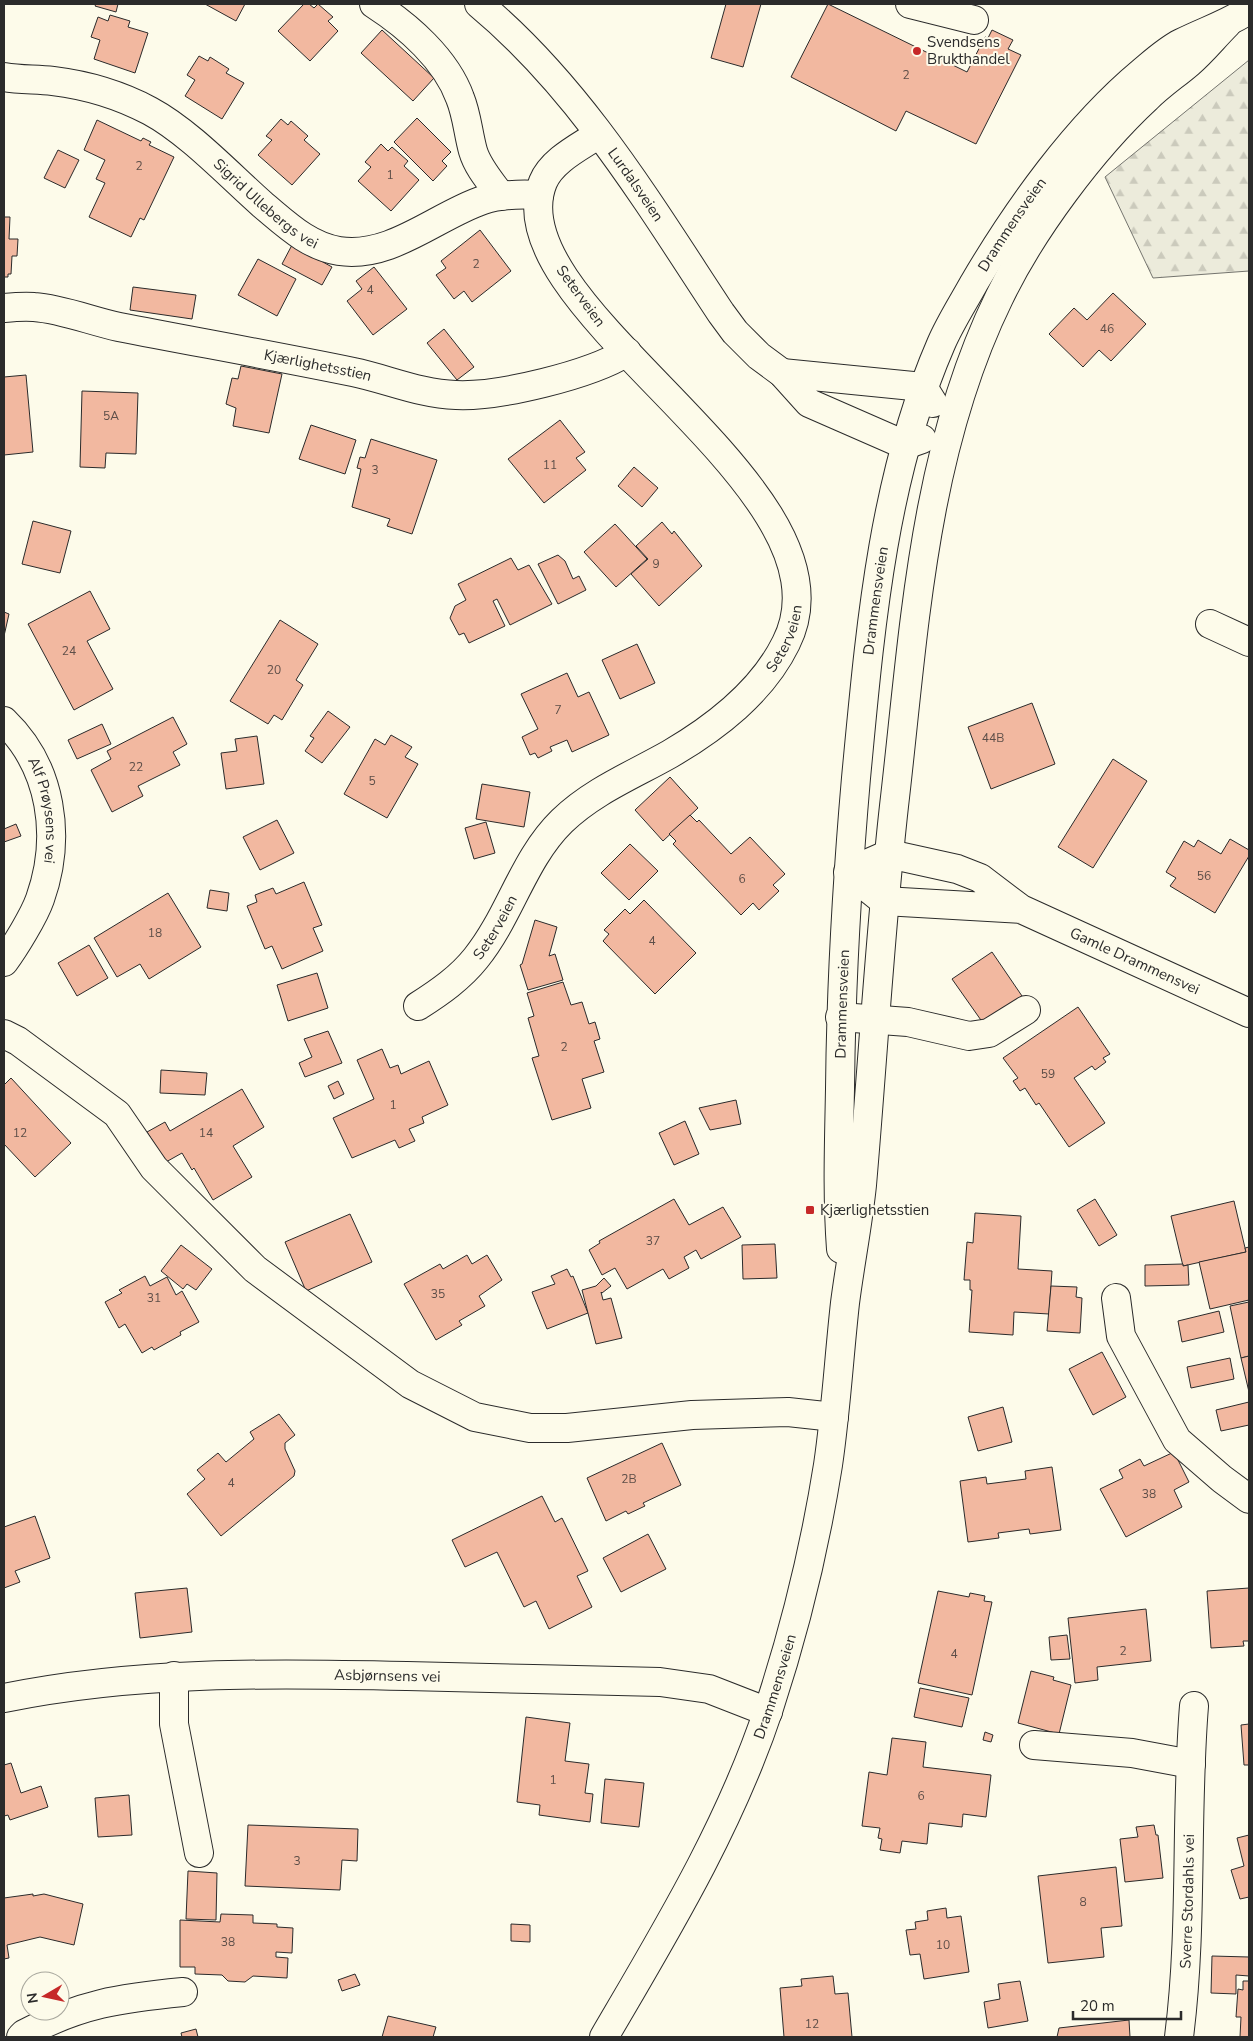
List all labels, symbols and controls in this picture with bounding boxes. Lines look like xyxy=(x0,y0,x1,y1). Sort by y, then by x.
place label: Svendsens Brukthandel xyxy=(927,32,1010,69)
marker: Svendsens Brukthandel xyxy=(911,45,923,57)
house number: 2 xyxy=(902,67,910,83)
street label: Lurdalsveien xyxy=(603,144,668,225)
street label: Sigrid Ullebergs vei xyxy=(209,154,322,253)
house number: 2 xyxy=(135,158,143,174)
house number: 1 xyxy=(386,167,394,183)
street label: Drammensveien xyxy=(973,173,1051,275)
house number: 2 xyxy=(472,256,480,272)
street label: Seterveien xyxy=(552,261,610,331)
house number: 4 xyxy=(366,282,374,298)
house number: 46 xyxy=(1100,321,1114,337)
street label: Kjærlighetsstien xyxy=(262,345,374,386)
house number: 5A xyxy=(103,408,119,424)
house number: 11 xyxy=(543,457,557,473)
house number: 3 xyxy=(371,462,379,478)
street label: Drammensveien xyxy=(858,545,893,656)
house number: 9 xyxy=(652,556,660,572)
street label: Seterveien xyxy=(761,604,807,676)
house number: 24 xyxy=(62,643,76,659)
house number: 20 xyxy=(267,662,281,678)
house number: 7 xyxy=(554,702,562,718)
house number: 44B xyxy=(982,730,1004,746)
street label: Alf Prøysens vei xyxy=(23,754,61,865)
house number: 22 xyxy=(129,759,143,775)
house number: 5 xyxy=(368,773,376,789)
house number: 56 xyxy=(1197,868,1211,884)
house number: 6 xyxy=(738,871,746,887)
street label: Seterveien xyxy=(468,892,522,964)
street label: Gamle Drammensvei xyxy=(1067,923,1203,999)
house number: 18 xyxy=(148,925,162,941)
house number: 4 xyxy=(648,933,656,949)
street label: Drammensveien xyxy=(830,949,854,1059)
house number: 2 xyxy=(560,1039,568,1055)
house number: 59 xyxy=(1041,1066,1055,1082)
house number: 1 xyxy=(389,1097,397,1113)
house number: 12 xyxy=(13,1125,27,1141)
house number: 14 xyxy=(199,1125,213,1141)
place label: Kjærlighetsstien xyxy=(820,1200,929,1220)
marker: Kjærlighetsstien xyxy=(804,1204,816,1216)
house number: 37 xyxy=(646,1233,660,1249)
house number: 35 xyxy=(431,1286,445,1302)
house number: 31 xyxy=(147,1290,161,1306)
house number: 2B xyxy=(621,1471,637,1487)
house number: 4 xyxy=(227,1475,235,1491)
house number: 38 xyxy=(1142,1486,1156,1502)
street label: Drammensveien xyxy=(749,1632,801,1742)
house number: 2 xyxy=(1119,1643,1127,1659)
house number: 4 xyxy=(950,1646,958,1662)
street label: Asbjørnsens vei xyxy=(334,1665,441,1687)
house number: 1 xyxy=(549,1772,557,1788)
house number: 6 xyxy=(917,1788,925,1804)
street label: Sverre Stordahls vei xyxy=(1175,1834,1199,1969)
house number: 3 xyxy=(293,1853,301,1869)
house number: 8 xyxy=(1079,1894,1087,1910)
house number: 38 xyxy=(221,1934,235,1950)
house number: 10 xyxy=(936,1937,950,1953)
north arrow xyxy=(20,1971,70,2021)
scale bar xyxy=(1073,1988,1180,2020)
text: N xyxy=(22,1991,43,2005)
text: 20 m xyxy=(1080,1996,1115,2016)
house number: 12 xyxy=(805,2016,819,2032)

